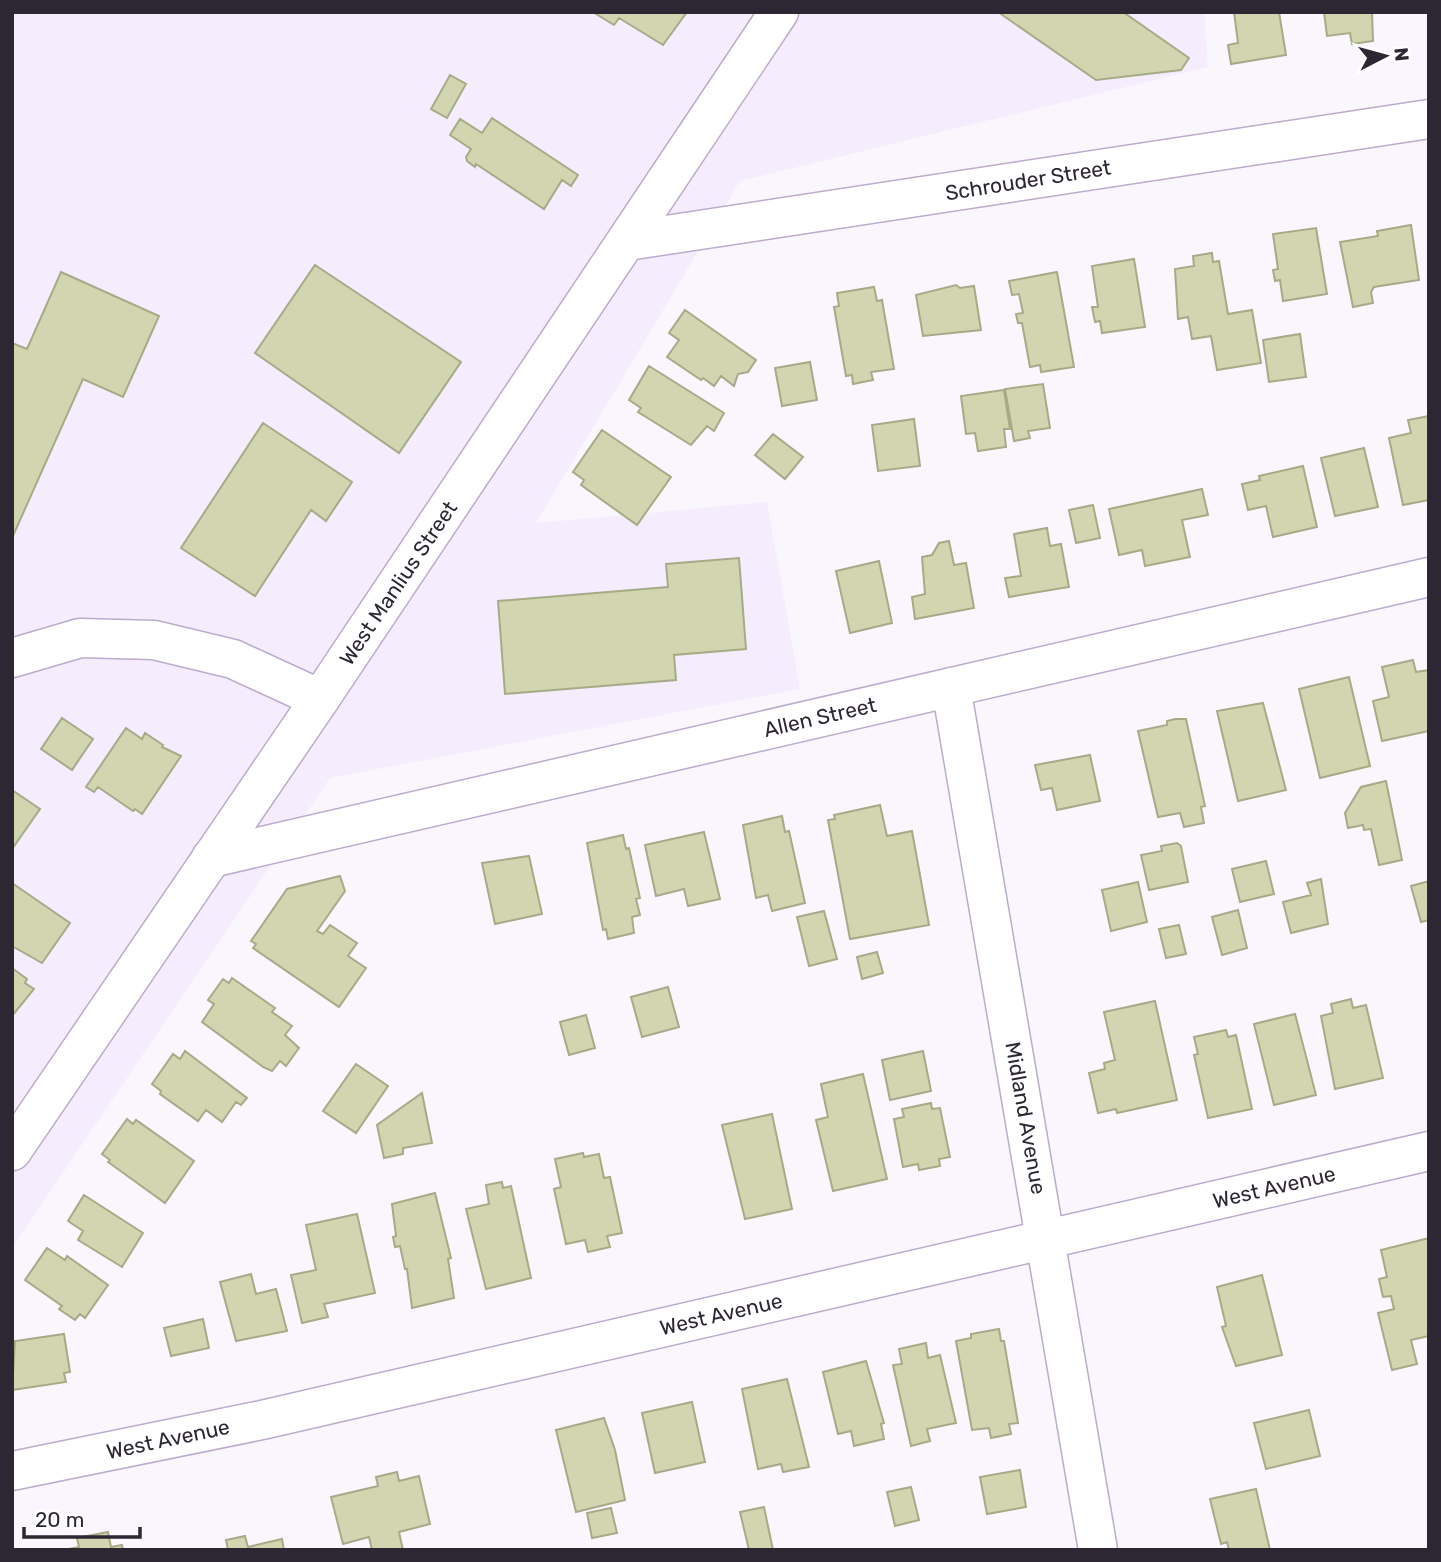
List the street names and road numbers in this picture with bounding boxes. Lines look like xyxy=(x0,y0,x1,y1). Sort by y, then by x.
street label: Schrouder Street xyxy=(943,155,1113,205)
street label: West Manlius Street xyxy=(334,496,462,670)
street label: Allen Street xyxy=(761,692,879,742)
street label: Midland Avenue xyxy=(1000,1040,1052,1196)
street label: West Avenue xyxy=(1210,1161,1338,1213)
street label: West Avenue xyxy=(657,1288,785,1340)
street label: West Avenue xyxy=(104,1414,232,1464)

